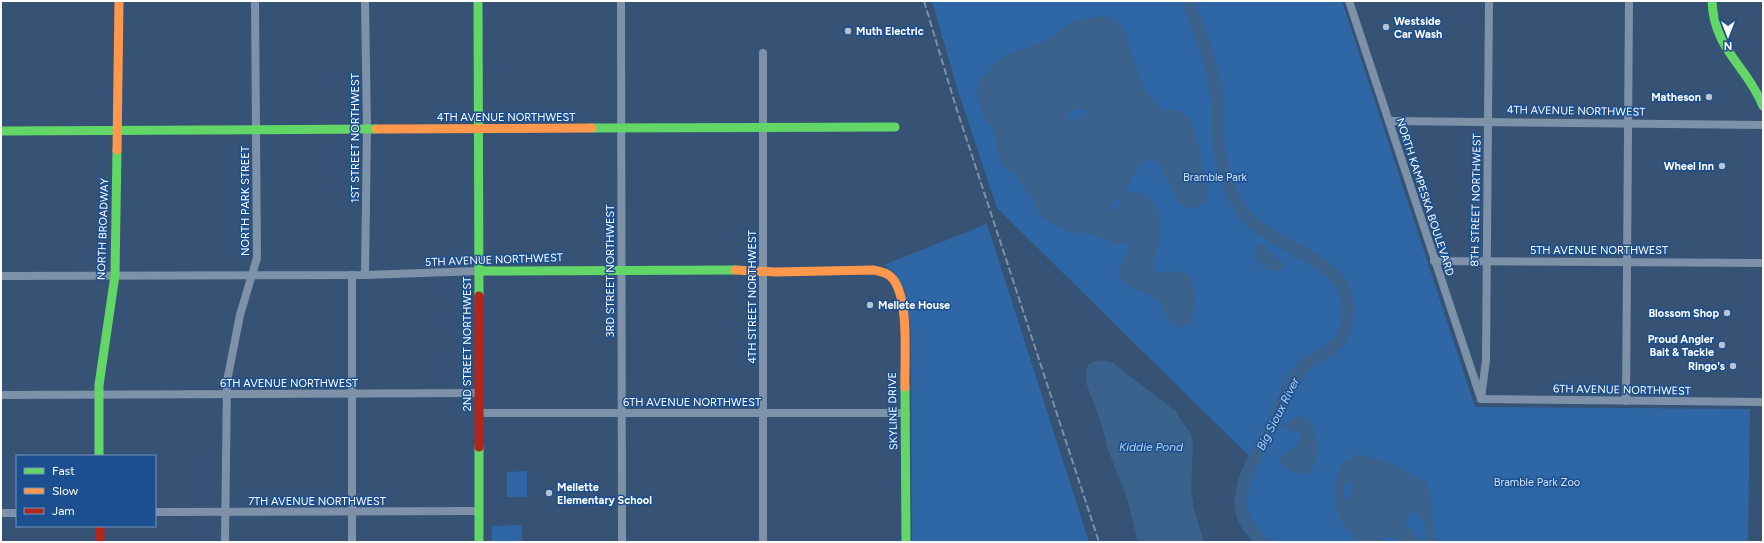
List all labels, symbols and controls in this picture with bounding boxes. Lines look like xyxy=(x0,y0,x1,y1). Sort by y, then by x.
place label: Westside Car Wash xyxy=(1394,15,1442,41)
north arrow xyxy=(1708,16,1748,56)
marker: Westside Car Wash xyxy=(1381,22,1391,32)
place label: Muth Electric xyxy=(856,25,924,38)
marker: Muth Electric xyxy=(843,26,853,36)
text: N xyxy=(1724,39,1732,52)
street label: 1ST STREET NORTHWEST xyxy=(349,73,362,203)
place label: Matheson xyxy=(1651,91,1701,104)
marker: Matheson xyxy=(1704,92,1714,102)
street label: 4TH AVENUE NORTHWEST xyxy=(1507,103,1645,119)
street label: 4TH AVENUE NORTHWEST xyxy=(437,111,575,124)
street label: NORTH KAMPESKA BOULEVARD xyxy=(1393,116,1457,278)
street label: 8TH STREET NORTHWEST xyxy=(1468,133,1484,267)
street label: NORTH PARK STREET xyxy=(239,146,252,256)
place label: Wheel Inn xyxy=(1664,160,1714,173)
marker: Wheel Inn xyxy=(1717,161,1727,171)
park label: Bramble Park xyxy=(1183,171,1248,184)
street label: NORTH BROADWAY xyxy=(95,177,111,280)
street label: 3RD STREET NORTHWEST xyxy=(604,205,617,337)
street label: 4TH STREET NORTHWEST xyxy=(746,230,759,364)
street label: 5TH AVENUE NORTHWEST xyxy=(1530,244,1668,257)
street label: 5TH AVENUE NORTHWEST xyxy=(425,251,563,269)
street label: 2ND STREET NORTHWEST xyxy=(461,277,474,411)
place label: Mellete House xyxy=(878,299,950,312)
marker: Mellete House xyxy=(865,300,875,310)
place label: Blossom Shop xyxy=(1648,307,1719,320)
marker: Blossom Shop xyxy=(1722,308,1732,318)
place label: Proud Angler Bait & Tackle xyxy=(1648,333,1715,359)
marker: Proud Angler Bait & Tackle xyxy=(1717,340,1727,350)
place label: Ringo's xyxy=(1688,360,1725,373)
marker: Ringo's xyxy=(1728,361,1738,371)
street label: SKYLINE DRIVE xyxy=(886,372,900,450)
water label: Big Sioux River xyxy=(1254,375,1303,453)
street label: 6TH AVENUE NORTHWEST xyxy=(220,377,358,390)
street label: 6TH AVENUE NORTHWEST xyxy=(1553,382,1691,398)
street label: 6TH AVENUE NORTHWEST xyxy=(623,396,761,409)
water label: Kiddie Pond xyxy=(1119,440,1184,454)
legend xyxy=(16,455,156,527)
text: Fast xyxy=(52,464,75,478)
park label: Bramble Park Zoo xyxy=(1494,476,1580,489)
place label: Mellette Elementary School xyxy=(557,481,652,507)
text: Slow xyxy=(52,484,79,498)
marker: Mellette Elementary School xyxy=(544,488,554,498)
street label: 7TH AVENUE NORTHWEST xyxy=(248,495,386,508)
text: Jam xyxy=(52,504,75,518)

